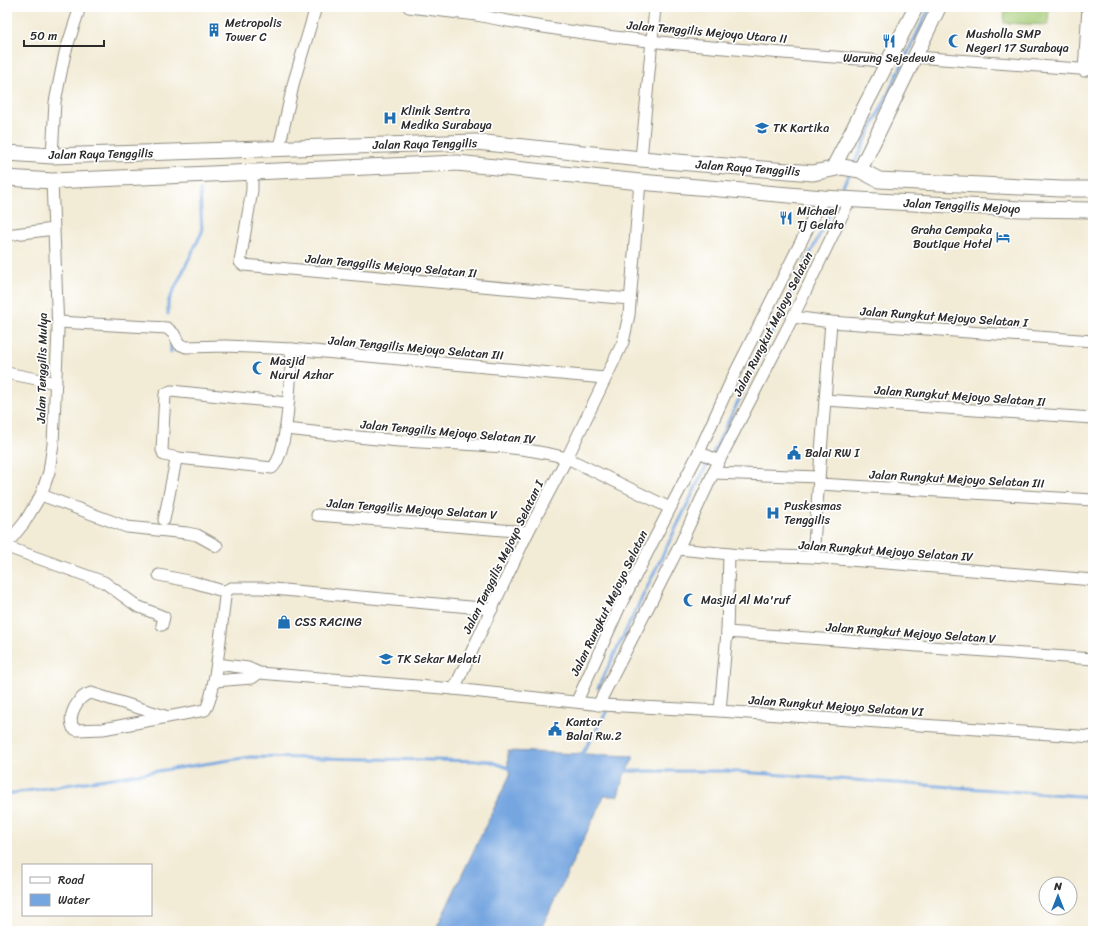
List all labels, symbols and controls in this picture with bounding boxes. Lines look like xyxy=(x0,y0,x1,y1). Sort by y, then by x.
place label: Metropolis Tower C xyxy=(225,12,282,48)
street label: Jalan Tenggilis Mejoyo Utara II xyxy=(625,14,788,50)
scale bar xyxy=(24,22,104,48)
building icon: Metropolis Tower C xyxy=(206,22,222,38)
place label: Musholla SMP Negeri 17 Surabaya xyxy=(966,23,1069,59)
text: 50 m xyxy=(30,25,57,47)
restaurant icon: Warung Sejedewe xyxy=(881,33,897,49)
mosque icon: Musholla SMP Negeri 17 Surabaya xyxy=(947,33,963,49)
place label: Warung Sejedewe xyxy=(843,47,935,69)
place label: Klinik Sentra Medika Surabaya xyxy=(401,100,492,136)
hospital icon: Klinik Sentra Medika Surabaya xyxy=(382,110,398,126)
place label: TK Kartika xyxy=(773,117,829,139)
school or university icon: TK Kartika xyxy=(754,120,770,136)
street label: Jalan Raya Tenggilis xyxy=(372,132,478,156)
street label: Jalan Raya Tenggilis xyxy=(48,142,154,166)
street label: Jalan Raya Tenggilis xyxy=(694,153,801,183)
street label: Jalan Tenggilis Mejoyo xyxy=(902,192,1021,220)
place label: Michael Tj Gelato xyxy=(797,200,844,236)
restaurant icon: Michael Tj Gelato xyxy=(778,210,794,226)
place label: Graha Cempaka Boutique Hotel xyxy=(911,219,993,255)
hotel icon: Graha Cempaka Boutique Hotel xyxy=(995,229,1011,245)
street label: Jalan Tenggilis Mejoyo Selatan II xyxy=(303,247,478,284)
street label: Jalan Rungkut Mejoyo Selatan xyxy=(726,247,819,401)
street label: Jalan Rungkut Mejoyo Selatan I xyxy=(859,300,1030,334)
street label: Jalan Tenggilis Mulya xyxy=(30,312,54,425)
street label: Jalan Tenggilis Mejoyo Selatan III xyxy=(326,329,505,367)
place label: Masjid Nurul Azhar xyxy=(270,350,335,386)
mosque icon: Masjid Nurul Azhar xyxy=(251,360,267,376)
street label: Jalan Rungkut Mejoyo Selatan II xyxy=(873,379,1047,413)
street label: Jalan Tenggilis Mejoyo Selatan IV xyxy=(359,413,537,451)
place label: Balai RW I xyxy=(805,442,860,464)
public building icon: Balai RW I xyxy=(786,445,802,461)
street label: Jalan Rungkut Mejoyo Selatan III xyxy=(868,463,1045,495)
street label: Jalan Tenggilis Mejoyo Selatan I xyxy=(456,475,550,638)
street label: Jalan Tenggilis Mejoyo Selatan V xyxy=(325,492,499,526)
place label: Puskesmas Tenggilis xyxy=(784,495,842,531)
hospital icon: Puskesmas Tenggilis xyxy=(765,505,781,521)
street label: Jalan Rungkut Mejoyo Selatan xyxy=(564,526,654,681)
street label: Jalan Rungkut Mejoyo Selatan IV xyxy=(797,534,975,568)
place label: Masjid Al Ma'ruf xyxy=(701,589,792,611)
mosque icon: Masjid Al Ma'ruf xyxy=(682,592,698,608)
place label: CSS RACING xyxy=(295,611,362,633)
shop icon: CSS RACING xyxy=(276,614,292,630)
street label: Jalan Rungkut Mejoyo Selatan V xyxy=(824,616,997,650)
place label: TK Sekar Melati xyxy=(397,648,481,670)
school or university icon: TK Sekar Melati xyxy=(378,651,394,667)
street label: Jalan Rungkut Mejoyo Selatan VI xyxy=(747,689,925,723)
place label: Kantor Balai Rw.2 xyxy=(566,711,622,747)
public building icon: Kantor Balai Rw.2 xyxy=(547,721,563,737)
legend xyxy=(22,864,152,916)
text: Road xyxy=(58,869,85,891)
north arrow xyxy=(1038,876,1078,916)
text: N xyxy=(1053,877,1062,896)
text: Water xyxy=(58,889,91,911)

